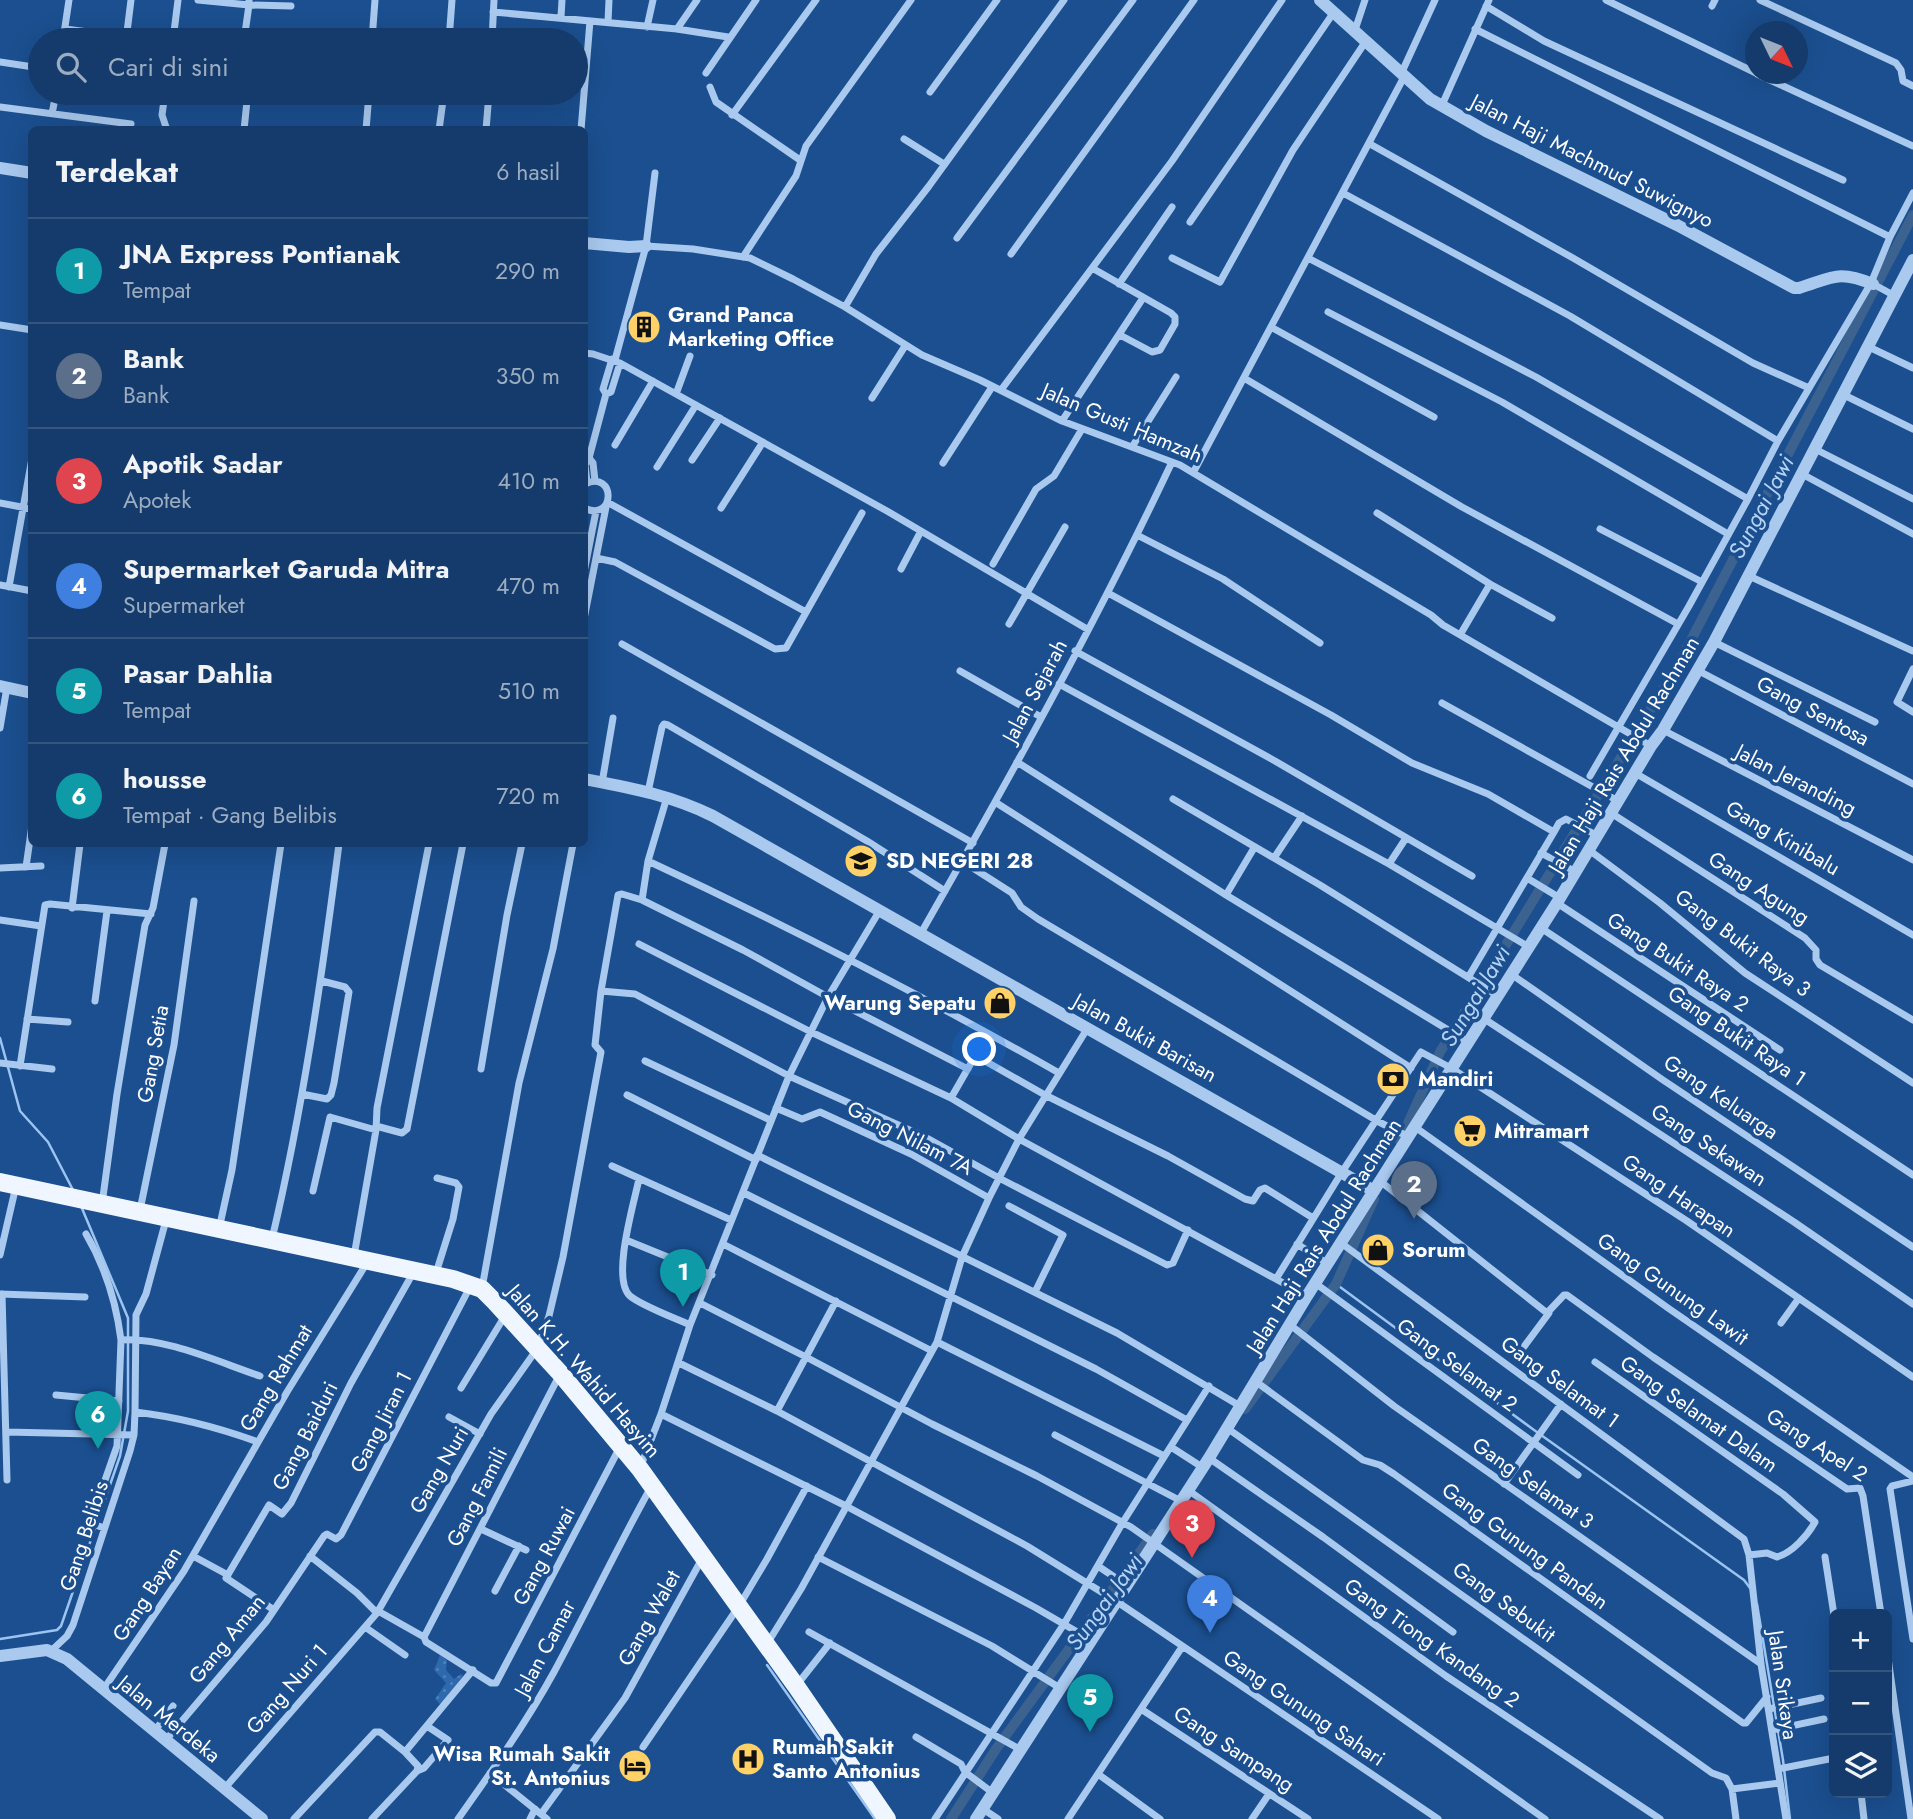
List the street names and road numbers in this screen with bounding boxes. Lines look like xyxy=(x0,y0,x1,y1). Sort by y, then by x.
street label: Jalan Haji Machmud Suwignyo xyxy=(1463,85,1719,235)
street label: Jalan Gusti Hamzah xyxy=(1034,374,1207,470)
street label: Jalan Haji Rais Abdul Rachman xyxy=(1540,631,1707,882)
street label: Jalan Sejarah xyxy=(994,634,1075,751)
street label: Gang Sentosa xyxy=(1751,669,1875,753)
street label: Jalan Jeranding xyxy=(1728,735,1862,823)
street label: Gang Kinibalu xyxy=(1720,793,1846,883)
street label: Gang Agung xyxy=(1702,844,1816,932)
street label: Gang Bukit Raya 3 xyxy=(1669,882,1817,1004)
street label: Gang Bukit Raya 2 xyxy=(1601,905,1755,1019)
street label: Gang Bukit Raya 1 xyxy=(1662,978,1812,1094)
street label: Jalan Bukit Barisan xyxy=(1065,985,1222,1090)
street label: Gang Setia xyxy=(130,1003,176,1105)
street label: Gang Keluarga xyxy=(1658,1047,1784,1147)
street label: Gang Nilam 7A xyxy=(842,1093,978,1183)
street label: Gang Sekawan xyxy=(1645,1096,1773,1194)
street label: Jalan Haji Rais Abdul Rachman xyxy=(1238,1113,1409,1362)
street label: Gang Harapan xyxy=(1616,1147,1742,1245)
street label: Gang Gunung Lawit xyxy=(1591,1226,1755,1352)
street label: Jalan K.H. Wahid Hasyim xyxy=(498,1275,668,1464)
street label: Gang Selamat 2 xyxy=(1390,1311,1524,1419)
street label: Gang Rahmat xyxy=(232,1319,320,1437)
street label: Gang Selamat 1 xyxy=(1494,1329,1626,1435)
street label: Gang Selamat Dalam xyxy=(1614,1348,1784,1480)
street label: Gang Jiran 1 xyxy=(343,1366,419,1478)
street label: Gang Baiduri xyxy=(265,1376,345,1496)
street label: Gang Apel 2 xyxy=(1760,1401,1874,1489)
street label: Gang Nuri xyxy=(402,1421,476,1519)
street label: Gang Selamat 3 xyxy=(1466,1430,1600,1536)
street label: Gang Famili xyxy=(439,1442,515,1552)
street label: Gang Gunung Pandan xyxy=(1436,1475,1614,1617)
street label: Gang Belibis xyxy=(52,1477,116,1595)
street label: Gang Ruwai xyxy=(505,1501,583,1611)
street label: Gang Bayan xyxy=(105,1541,189,1647)
street label: Gang Sebukit xyxy=(1446,1554,1562,1650)
street label: Gang Walet xyxy=(610,1565,688,1671)
street label: Gang Tiong Kandang 2 xyxy=(1338,1571,1526,1715)
street label: Gang Aman xyxy=(182,1588,272,1690)
street label: Jalan Camar xyxy=(506,1594,583,1704)
street label: Jalan Srikaya xyxy=(1760,1625,1806,1742)
street label: Gang Nuri 1 xyxy=(239,1637,335,1741)
street label: Gang Gunung Sahari xyxy=(1217,1643,1391,1773)
street label: Jalan Merdeka xyxy=(109,1666,227,1770)
street label: Gang Sampang xyxy=(1168,1699,1300,1799)

